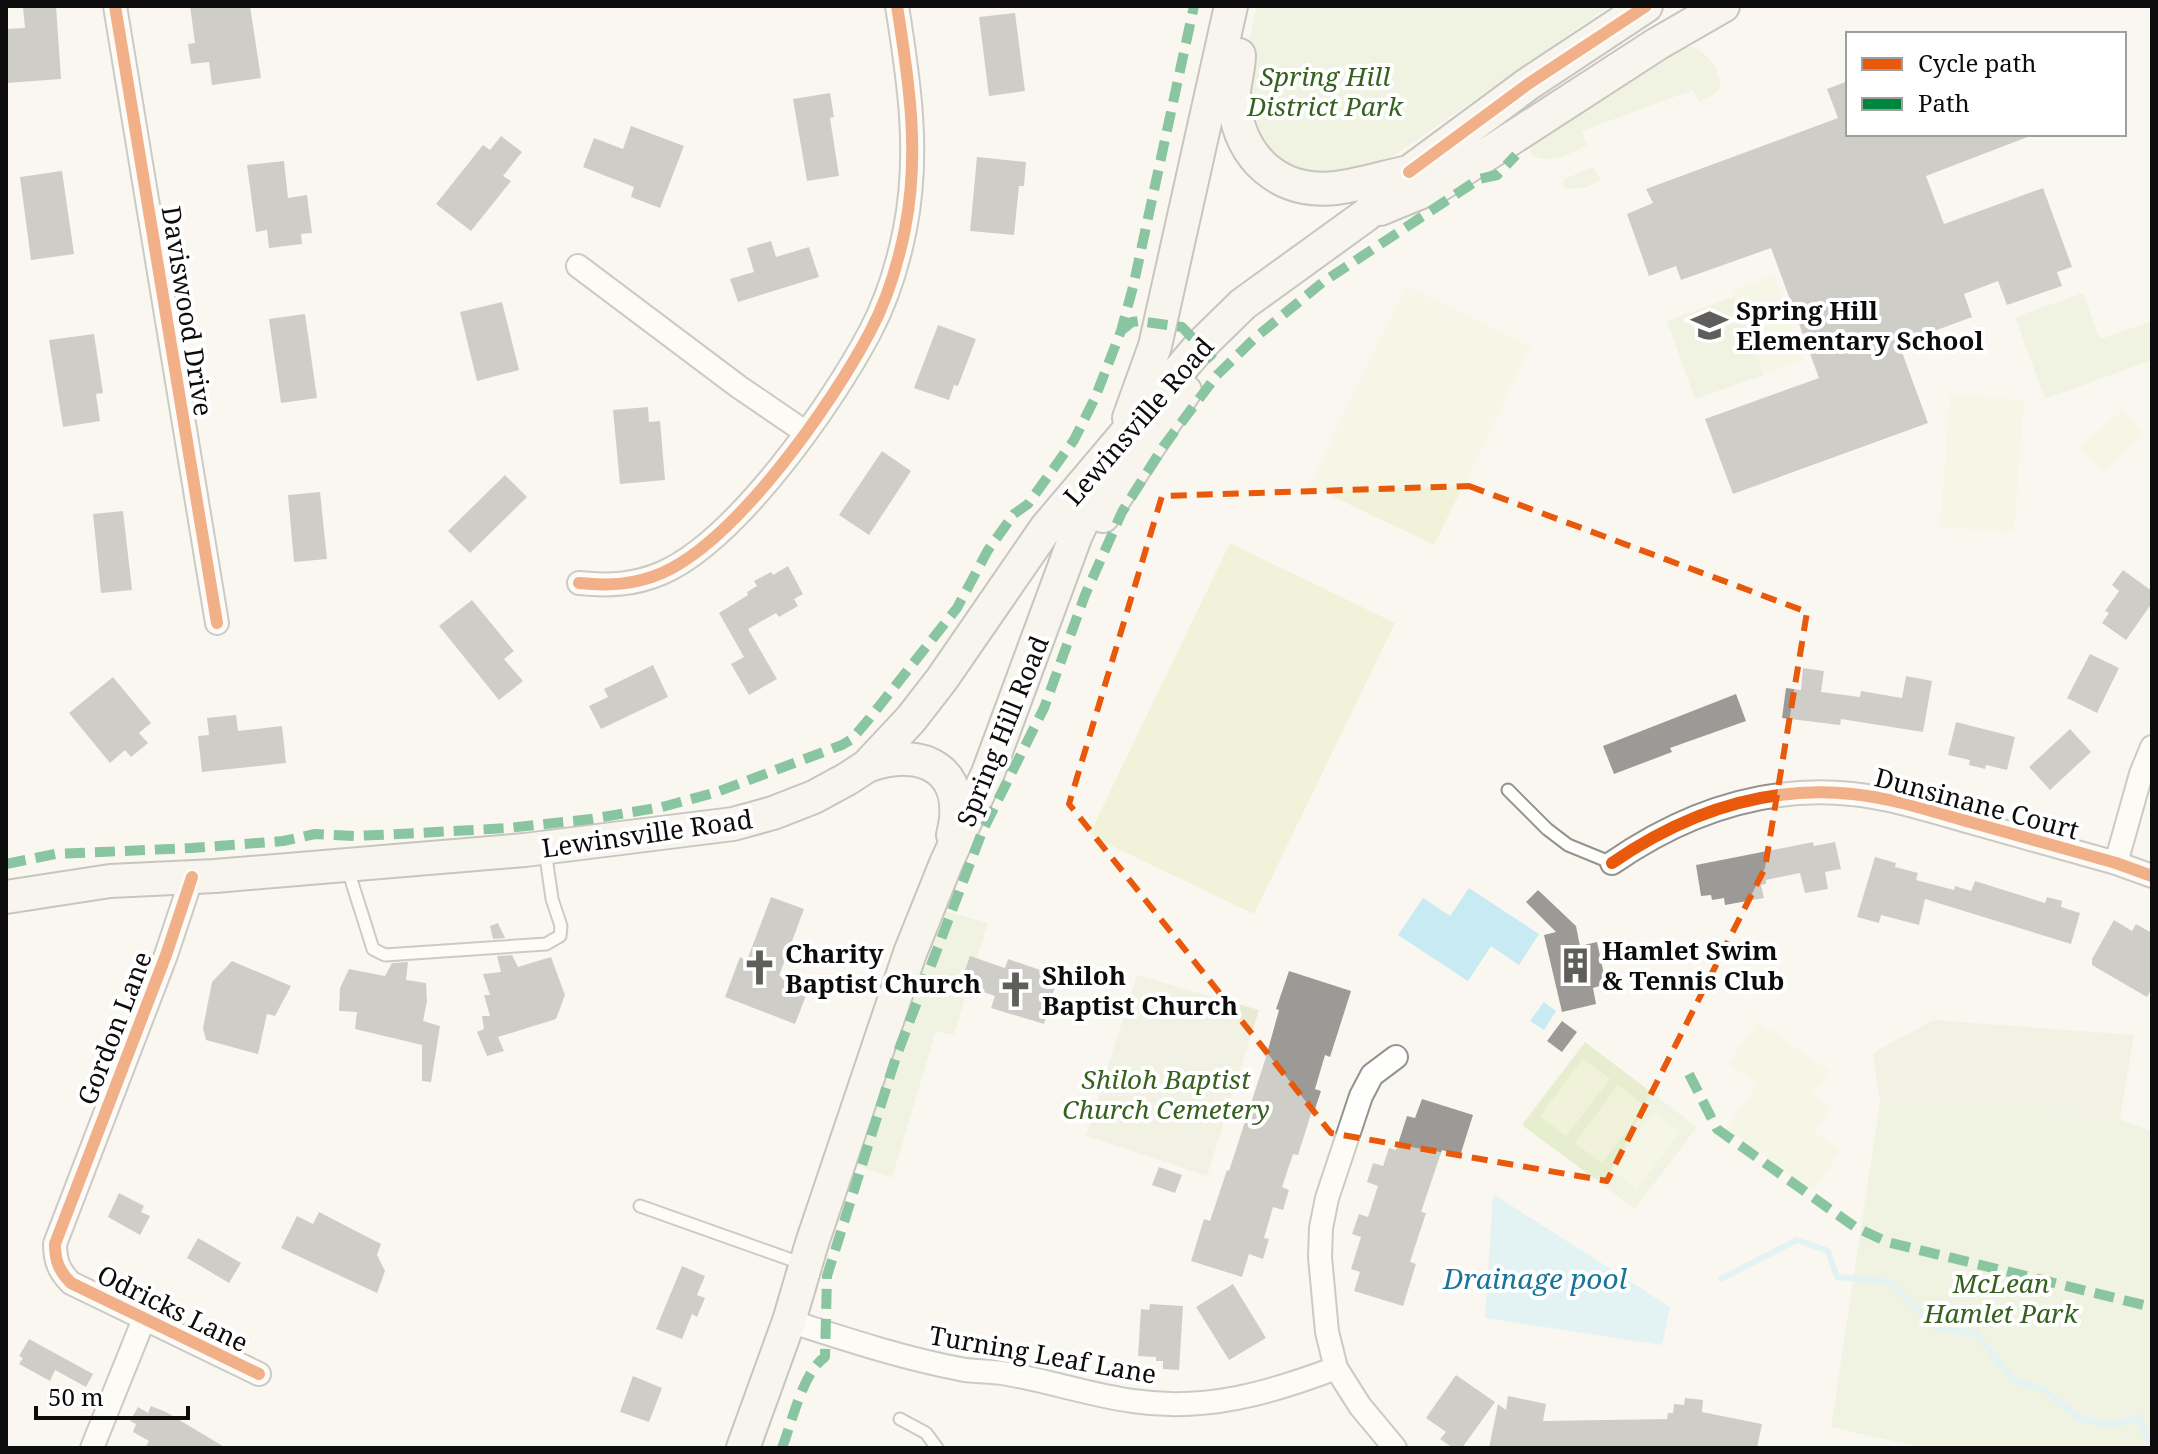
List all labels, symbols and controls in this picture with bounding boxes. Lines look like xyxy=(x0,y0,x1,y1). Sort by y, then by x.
legend xyxy=(1846,32,2126,136)
text: Cycle path xyxy=(1918,46,2037,79)
park label: Spring Hill District Park xyxy=(1246,58,1404,124)
text: Path xyxy=(1918,86,1970,119)
street label: Daviswood Drive xyxy=(154,203,222,419)
place label: Spring Hill Elementary School xyxy=(1736,292,1984,358)
school or university icon: Spring Hill Elementary School xyxy=(1691,306,1729,344)
street label: Lewinsville Road xyxy=(1055,329,1221,513)
street label: Spring Hill Road xyxy=(947,630,1057,832)
street label: Dunsinane Court xyxy=(1871,758,2083,848)
street label: Lewinsville Road xyxy=(539,800,755,866)
place label: Hamlet Swim & Tennis Club xyxy=(1602,932,1784,998)
place label: Charity Baptist Church xyxy=(785,935,981,1001)
street label: Gordon Lane xyxy=(68,946,160,1110)
building icon: Hamlet Swim & Tennis Club xyxy=(1557,946,1595,984)
church icon: Charity Baptist Church xyxy=(740,949,778,987)
place label: Shiloh Baptist Church xyxy=(1042,957,1238,1023)
church icon: Shiloh Baptist Church xyxy=(997,971,1035,1009)
park label: Shiloh Baptist Church Cemetery xyxy=(1062,1061,1270,1127)
street label: Odricks Lane xyxy=(91,1256,255,1360)
water label: Drainage pool xyxy=(1442,1259,1627,1297)
park label: McLean Hamlet Park xyxy=(1923,1265,2079,1331)
street label: Turning Leaf Lane xyxy=(927,1316,1159,1392)
scale bar xyxy=(36,1370,188,1420)
text: 50 m xyxy=(48,1380,104,1413)

